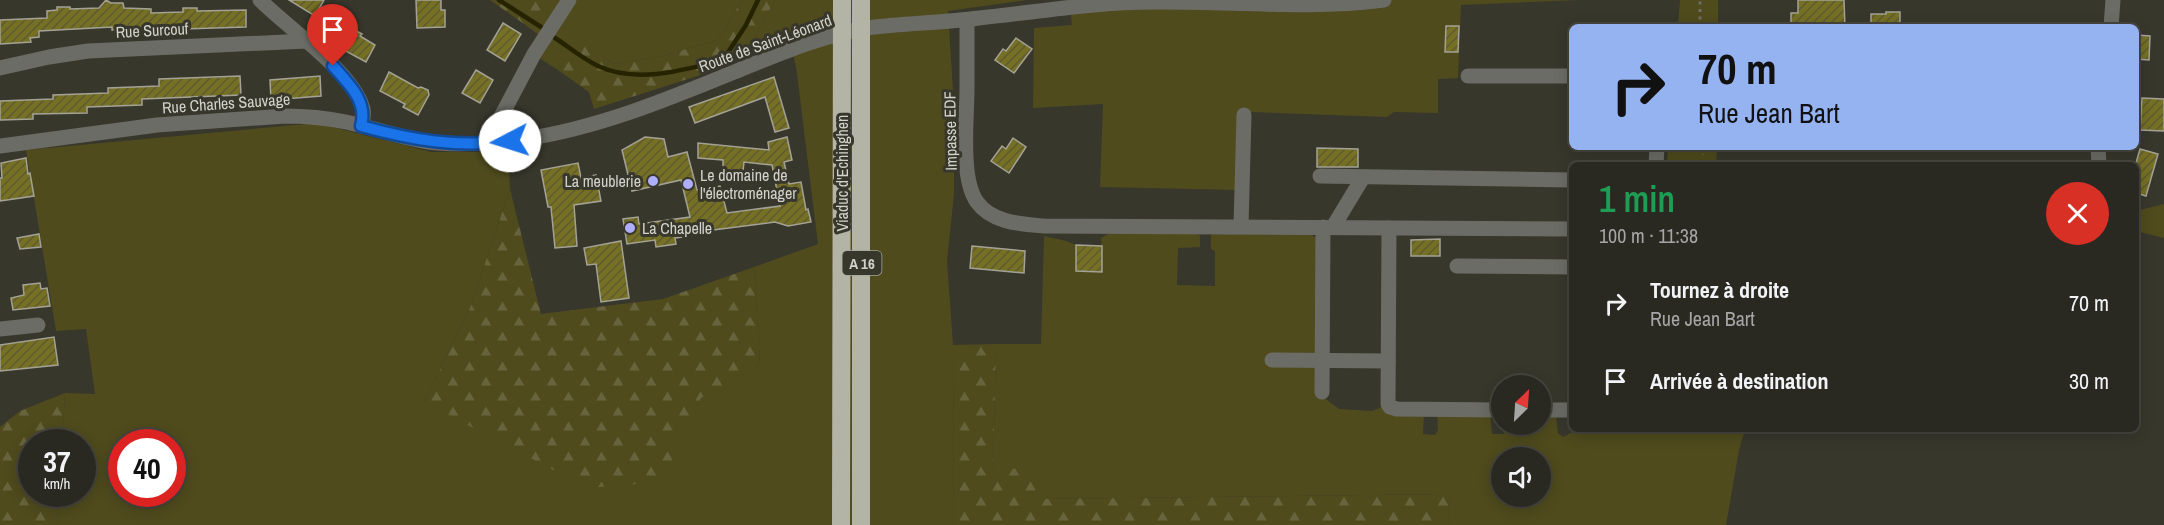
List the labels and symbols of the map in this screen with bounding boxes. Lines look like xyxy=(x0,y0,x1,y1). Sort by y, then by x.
pin xyxy=(307,4,358,66)
street label: Route de Saint-Léonard xyxy=(695,9,835,77)
street label: Rue Surcouf xyxy=(115,17,189,43)
street label: Rue Charles Sauvage xyxy=(161,88,291,118)
street label: Impasse EDF xyxy=(938,91,962,171)
position arrow xyxy=(478,109,542,173)
street label: Viaduc d'Echinghen xyxy=(831,115,853,231)
place label: Le domaine de l'électroménager xyxy=(700,164,797,204)
place label: La meublerie xyxy=(564,170,641,192)
marker: La meublerie xyxy=(646,174,660,188)
marker: Le domaine de l'électroménager xyxy=(681,177,695,191)
place label: La Chapelle xyxy=(642,217,712,239)
marker: La Chapelle xyxy=(623,221,637,235)
road number: A 16 xyxy=(842,251,882,275)
north arrow xyxy=(1491,375,1551,435)
speed limit sign: 40 xyxy=(108,429,186,507)

